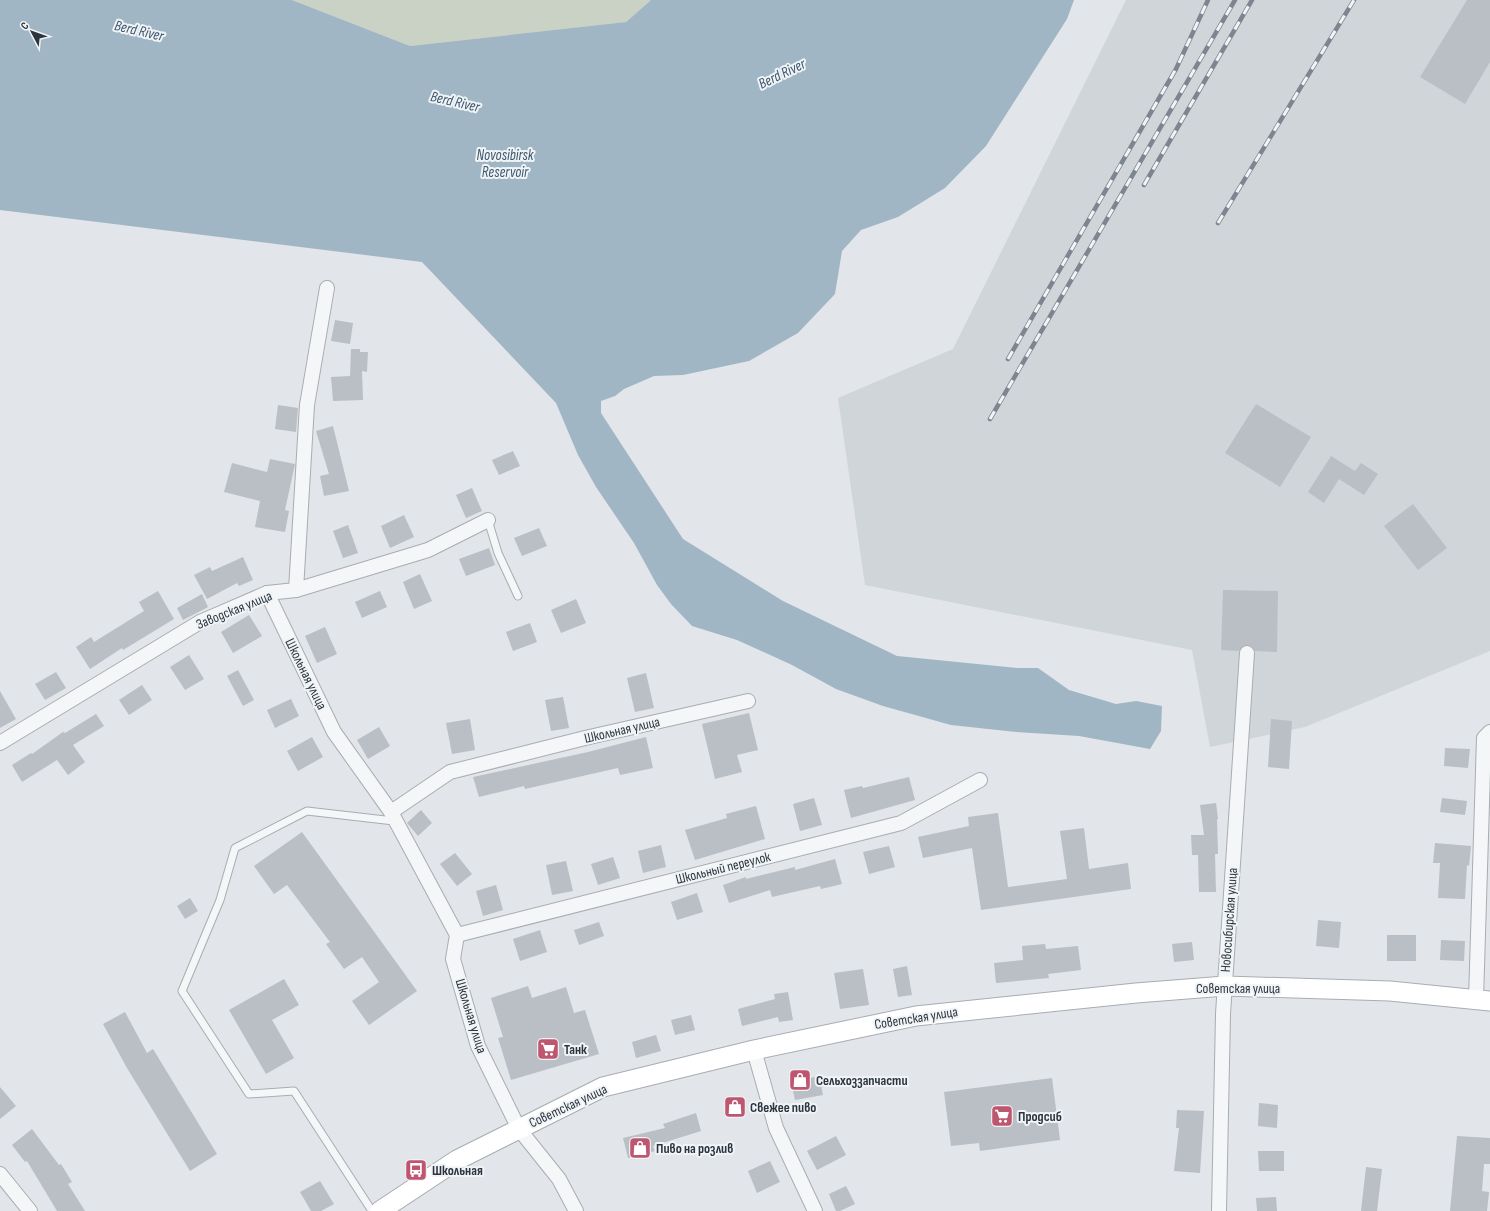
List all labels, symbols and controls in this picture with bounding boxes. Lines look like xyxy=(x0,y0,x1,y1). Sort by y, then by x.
north arrow xyxy=(12,12,52,52)
water label: Berd River xyxy=(113,16,166,46)
text: С xyxy=(18,19,32,32)
water label: Berd River xyxy=(755,54,809,93)
water label: Berd River xyxy=(429,87,482,117)
water label: Novosibirsk Reservoir xyxy=(477,146,534,182)
street label: Заводская улица xyxy=(194,587,274,633)
street label: Школьная улица xyxy=(281,636,331,712)
street label: Школьная улица xyxy=(583,713,661,747)
street label: Школьный переулок xyxy=(674,848,773,888)
street label: Новосибирская улица xyxy=(1217,867,1241,973)
street label: Школьная улица xyxy=(452,977,490,1055)
street label: Советская улица xyxy=(1196,980,1280,997)
street label: Советская улица xyxy=(873,1003,959,1033)
supermarket icon: Танк xyxy=(535,1036,561,1062)
place label: Танк xyxy=(564,1041,587,1058)
shop icon: Сельхоззапчасти xyxy=(787,1067,813,1093)
place label: Сельхоззапчасти xyxy=(816,1072,908,1089)
street label: Советская улица xyxy=(526,1081,610,1131)
shop icon: Свежее пиво xyxy=(722,1094,748,1120)
place label: Свежее пиво xyxy=(750,1099,816,1116)
supermarket icon: Продсиб xyxy=(989,1103,1015,1129)
place label: Продсиб xyxy=(1018,1108,1062,1125)
shop icon: Пиво на розлив xyxy=(627,1135,653,1161)
place label: Пиво на розлив xyxy=(656,1140,733,1157)
bus stop icon: Школьная xyxy=(403,1157,429,1183)
place label: Школьная xyxy=(432,1162,483,1179)

